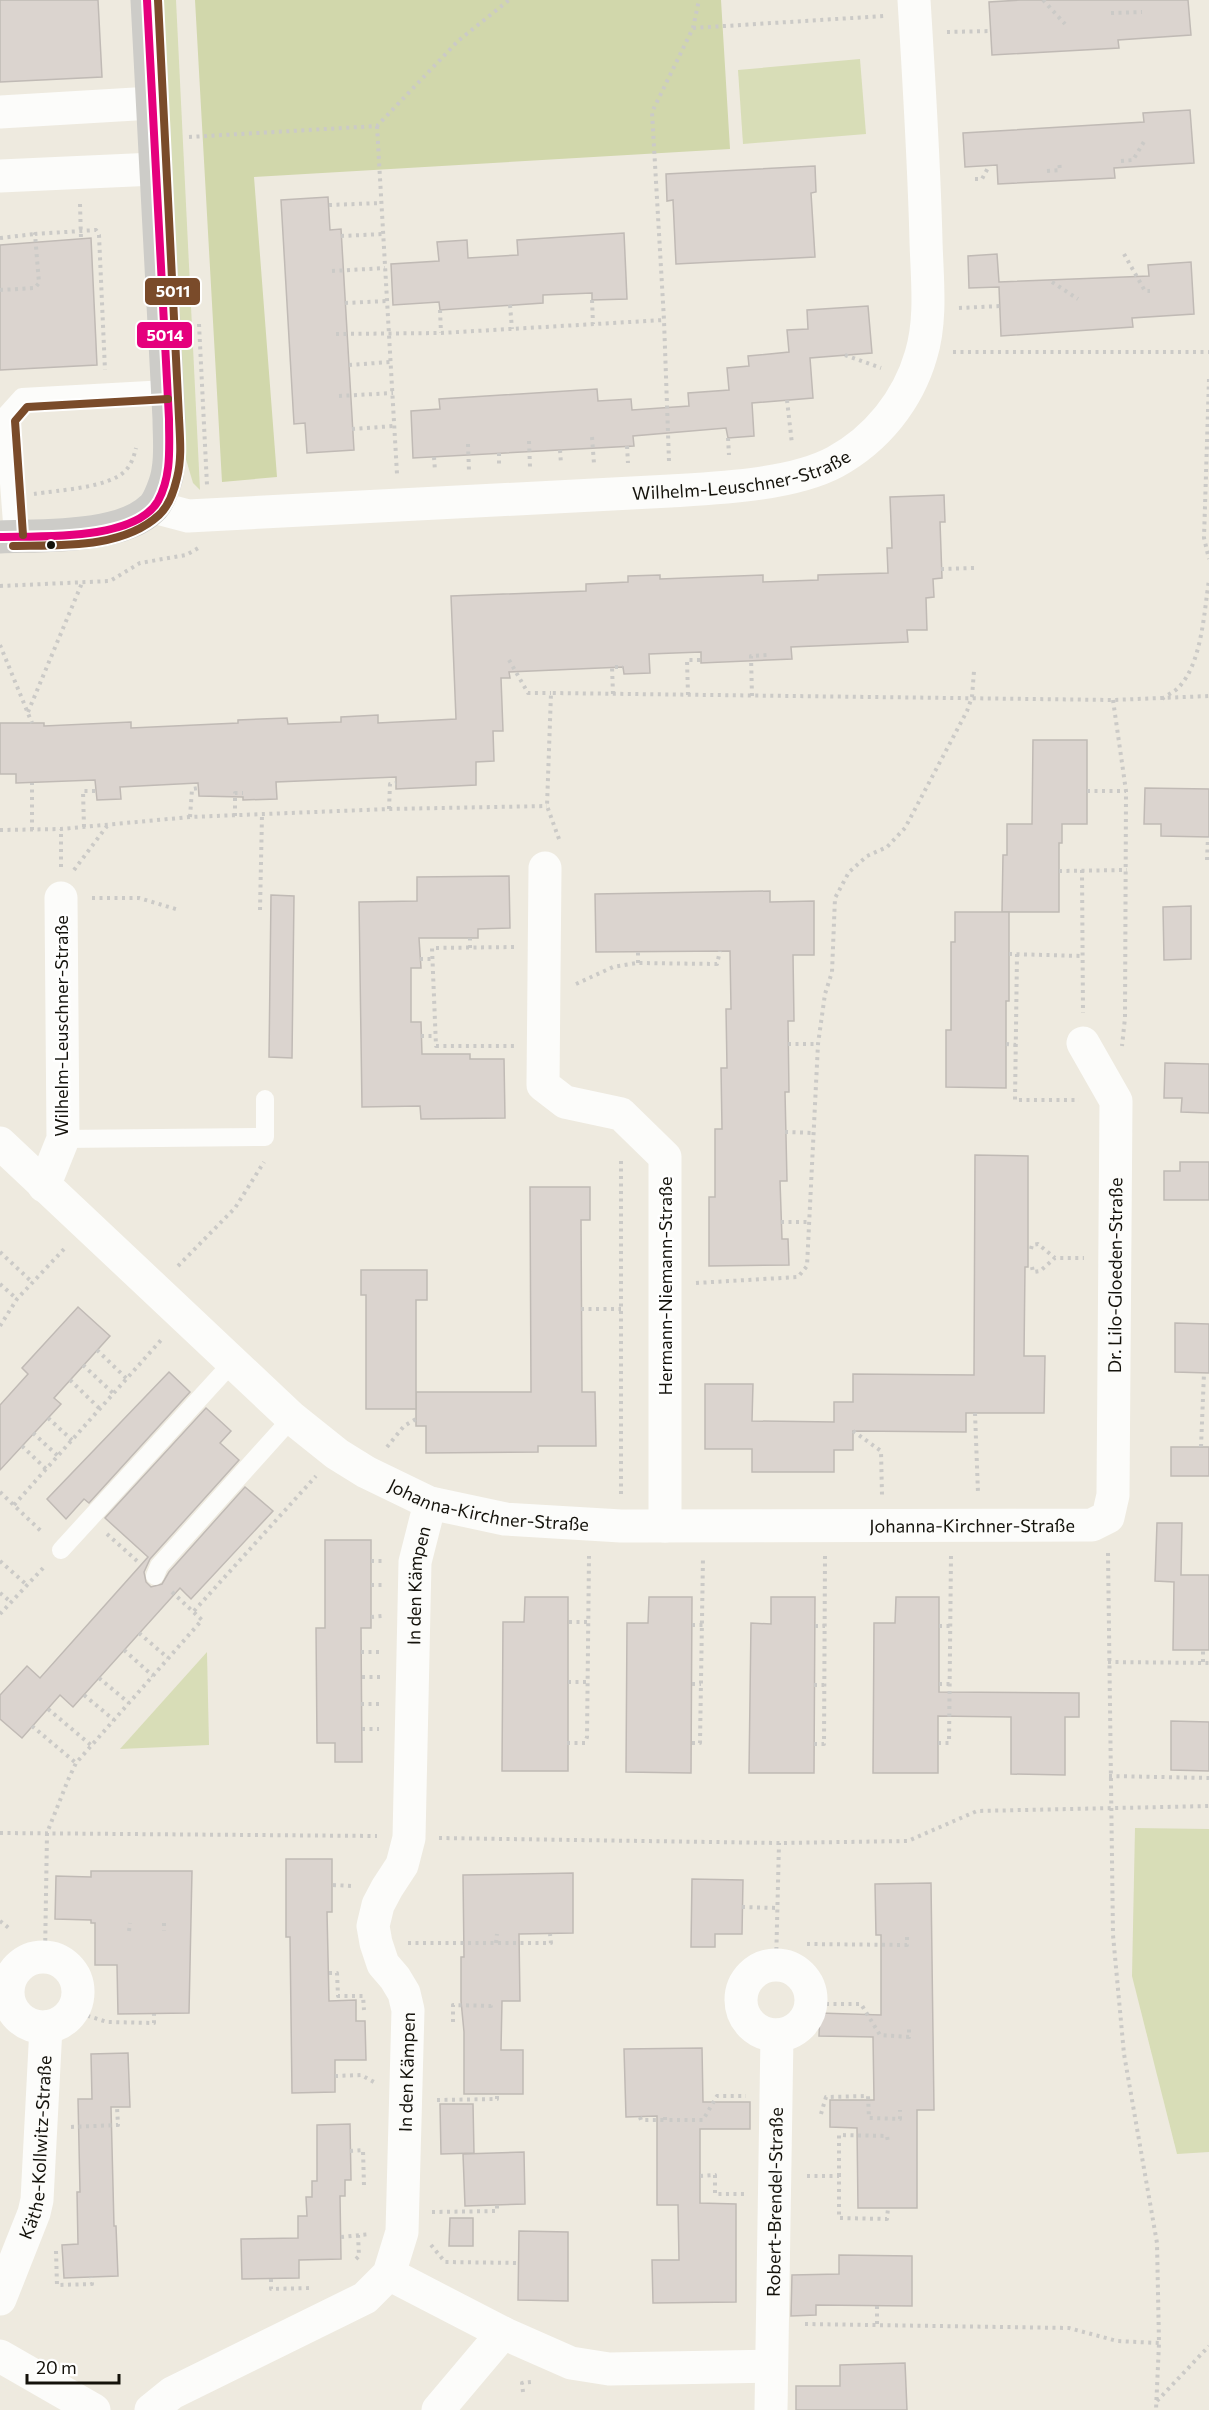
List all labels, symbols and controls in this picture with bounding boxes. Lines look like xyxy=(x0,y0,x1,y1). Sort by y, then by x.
line badge: 5011 xyxy=(144,277,201,306)
text: 5011 xyxy=(156,281,190,300)
line badge: 5014 xyxy=(136,321,193,349)
text: 5014 xyxy=(146,325,184,344)
street label: Wilhelm-Leuschner-Straße xyxy=(632,445,854,504)
unlabelled marker xyxy=(45,539,57,551)
street label: Wilhelm-Leuschner-Straße xyxy=(50,915,72,1137)
street label: Hermann-Niemann-Straße xyxy=(654,1176,676,1396)
street label: Dr. Lilo-Gloeden-Straße xyxy=(1103,1177,1126,1373)
street label: Johanna-Kirchner-Straße xyxy=(385,1474,590,1535)
street label: Johanna-Kirchner-Straße xyxy=(869,1514,1075,1536)
street label: In den Kämpen xyxy=(402,1524,435,1645)
street label: In den Kämpen xyxy=(394,2012,419,2132)
street label: Käthe-Kollwitz-Straße xyxy=(14,2055,56,2242)
street label: Robert-Brendel-Straße xyxy=(762,2107,787,2297)
scale bar xyxy=(27,2347,118,2385)
text: 20 m xyxy=(36,2356,77,2378)

